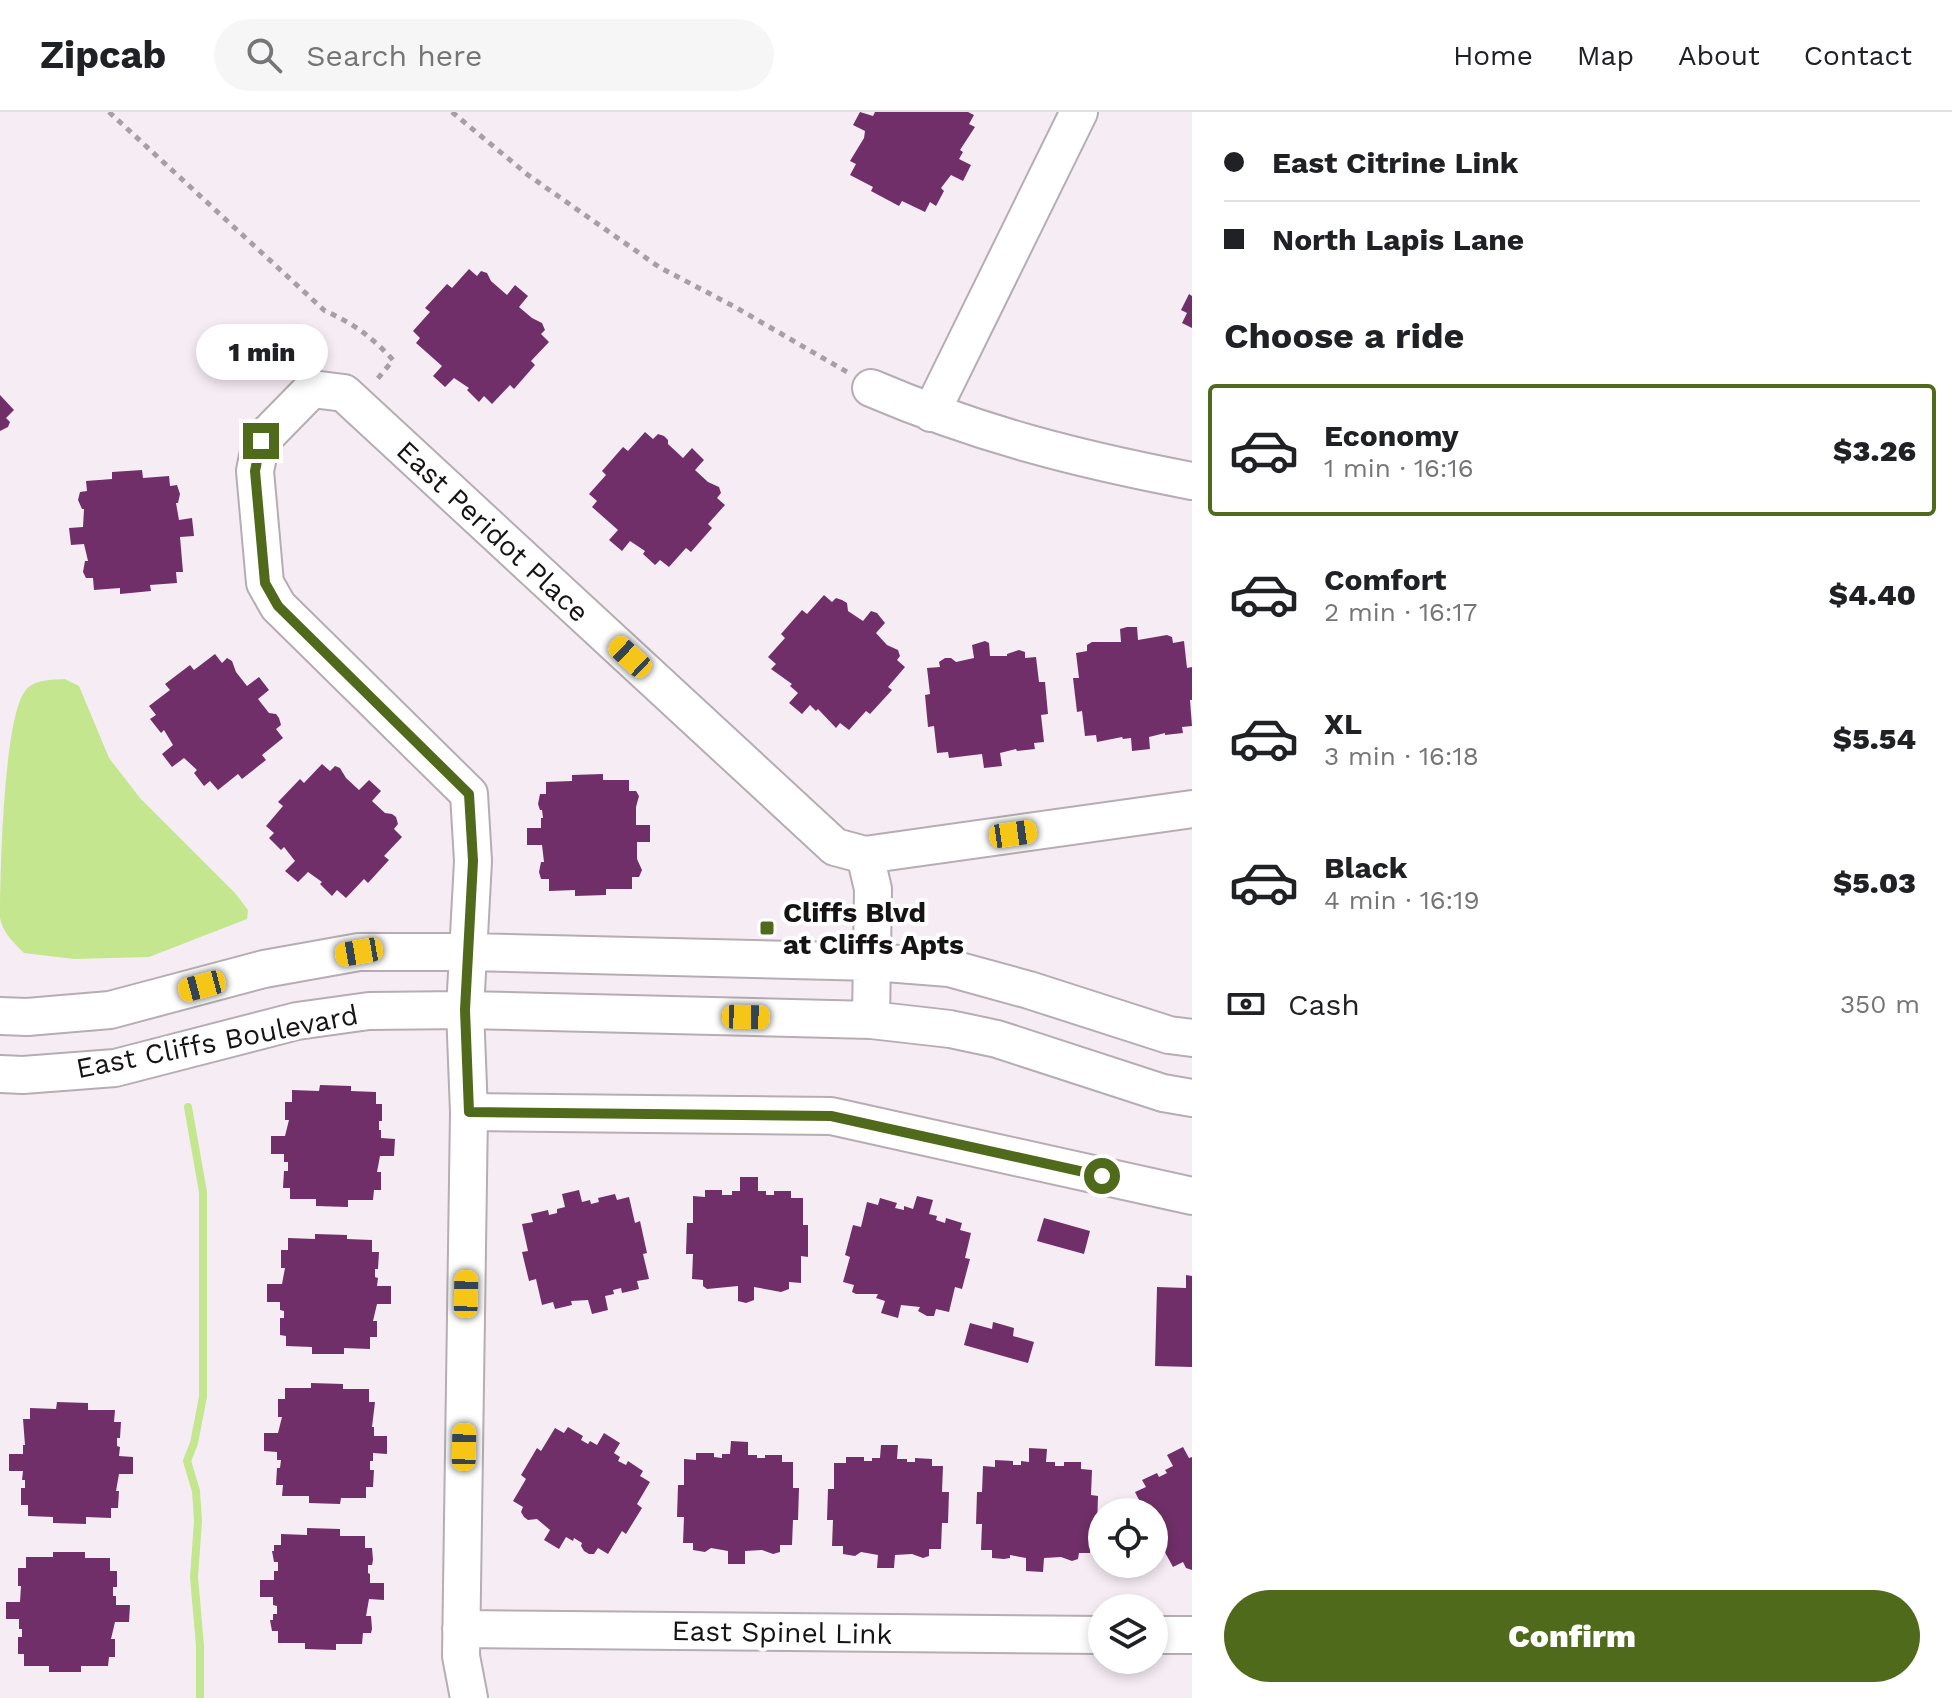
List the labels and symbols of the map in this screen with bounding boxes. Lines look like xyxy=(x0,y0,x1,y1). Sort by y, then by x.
callout: 1 min xyxy=(195,325,327,381)
route end xyxy=(243,423,279,459)
street label: East Peridot Place xyxy=(390,434,595,629)
car xyxy=(604,632,656,682)
car xyxy=(988,819,1038,849)
place label: Cliffs Blvd at Cliffs Apts xyxy=(783,896,964,961)
marker: Cliffs Blvd at Cliffs Apts xyxy=(758,919,776,937)
car xyxy=(333,936,385,968)
car xyxy=(176,968,228,1004)
street label: East Cliffs Boulevard xyxy=(73,998,361,1085)
car xyxy=(722,1005,770,1029)
route start xyxy=(1084,1158,1120,1194)
car xyxy=(454,1270,478,1318)
car xyxy=(452,1423,476,1471)
street label: East Spinel Link xyxy=(671,1614,893,1651)

